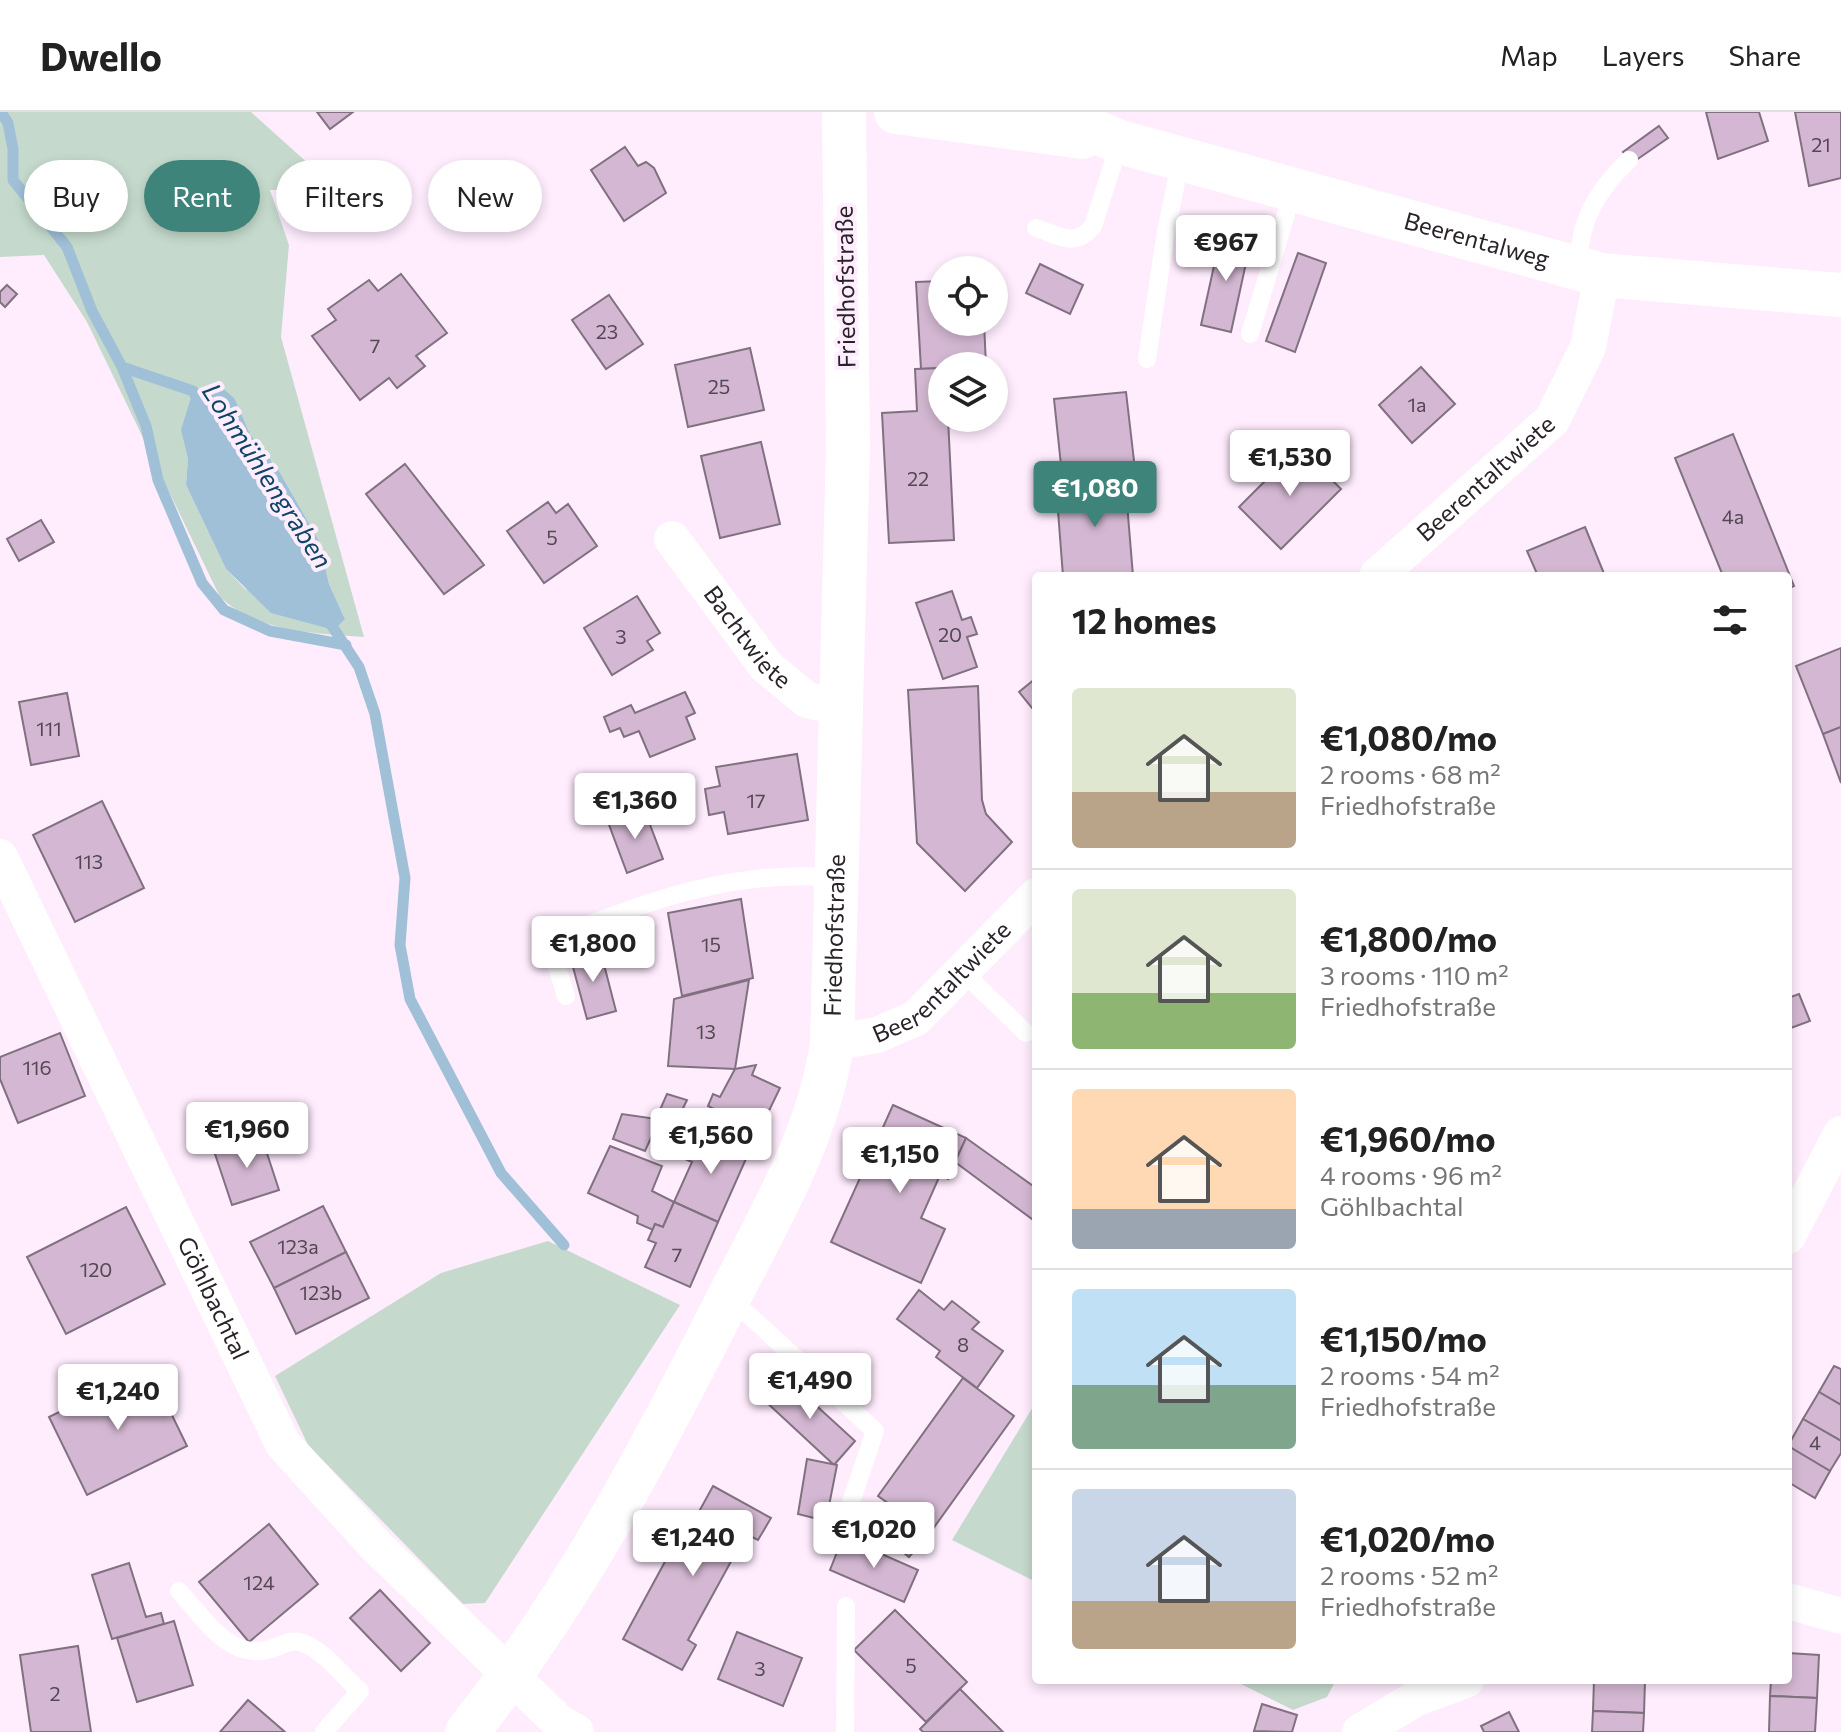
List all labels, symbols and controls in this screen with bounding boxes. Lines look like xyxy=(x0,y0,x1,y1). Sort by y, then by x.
text: Dwello xyxy=(40,32,162,79)
text: Map xyxy=(1500,38,1558,72)
text: Layers xyxy=(1602,38,1684,72)
text: Share xyxy=(1728,38,1801,72)
house number: 21 xyxy=(1811,132,1831,156)
chip: Buy xyxy=(24,160,128,232)
chip: Rent xyxy=(144,160,260,232)
chip: Filters xyxy=(276,160,412,232)
chip: New xyxy=(428,160,542,232)
street label: Beerentalweg xyxy=(1401,205,1553,273)
street label: Friedhofstraße xyxy=(829,206,860,369)
pin: €967 xyxy=(1179,215,1273,283)
text: €967 xyxy=(1194,225,1258,256)
map controls xyxy=(928,256,1008,432)
button: locate xyxy=(928,256,1008,336)
house number: 23 xyxy=(596,319,618,343)
house number: 7 xyxy=(370,333,380,357)
button: layers xyxy=(928,352,1008,432)
house number: 25 xyxy=(708,374,730,398)
water label: Lohmühlengraben xyxy=(197,377,340,574)
house number: 1a xyxy=(1407,392,1427,416)
street label: Beerentaltwiete xyxy=(1410,409,1560,547)
pin: €1,530 xyxy=(1225,430,1355,498)
text: €1,530 xyxy=(1248,440,1332,471)
pin: €1,080 xyxy=(1030,461,1160,529)
house number: 22 xyxy=(907,466,929,490)
text: €1,080 xyxy=(1052,471,1138,502)
house number: 4a xyxy=(1722,504,1744,528)
house number: 5 xyxy=(546,525,558,549)
street label: Bachtwiete xyxy=(699,579,798,694)
icon: filters xyxy=(1708,598,1752,642)
text: 12 homes xyxy=(1072,599,1217,641)
house number: 20 xyxy=(938,622,962,646)
house number: 3 xyxy=(615,624,627,648)
house number: 111 xyxy=(36,716,62,740)
text: €1,080/mo xyxy=(1320,716,1497,758)
icon: home xyxy=(1136,720,1232,816)
text: 2 rooms · 68 m² xyxy=(1320,758,1501,789)
pin: €1,360 xyxy=(570,773,700,841)
text: €1,360 xyxy=(592,783,678,814)
house number: 17 xyxy=(746,788,766,812)
text: Friedhofstraße xyxy=(1320,789,1496,820)
house number: 113 xyxy=(75,849,103,873)
street label: Friedhofstraße xyxy=(817,854,850,1017)
street label: Beerentaltwiete xyxy=(868,915,1016,1048)
pin: €1,800 xyxy=(528,916,658,984)
text: €1,800/mo xyxy=(1320,917,1497,959)
icon: home xyxy=(1136,921,1232,1017)
text: €1,800 xyxy=(550,926,636,957)
house number: 15 xyxy=(701,932,721,956)
text: 3 rooms · 110 m² xyxy=(1320,959,1509,990)
text: Friedhofstraße xyxy=(1320,990,1496,1021)
house number: 13 xyxy=(696,1019,716,1043)
house number: 116 xyxy=(22,1055,52,1079)
pin: €1,960 xyxy=(182,1102,312,1170)
pin: €1,560 xyxy=(646,1108,776,1176)
text: €1,960 xyxy=(204,1112,290,1143)
text: €1,960/mo xyxy=(1320,1117,1496,1159)
text: €1,560 xyxy=(668,1118,754,1149)
icon: home xyxy=(1136,1121,1232,1217)
pin: €1,150 xyxy=(835,1127,965,1195)
text: €1,150 xyxy=(861,1137,939,1168)
text: 4 rooms · 96 m² xyxy=(1320,1159,1502,1190)
text: Göhlbachtal xyxy=(1320,1190,1464,1221)
street label: Göhlbachtal xyxy=(172,1232,256,1364)
house number: 123a xyxy=(277,1234,319,1258)
house number: 7 xyxy=(672,1242,682,1266)
house number: 120 xyxy=(80,1257,112,1281)
house number: 123b xyxy=(300,1280,342,1304)
text: €1,150/mo xyxy=(1320,1317,1487,1359)
icon: home xyxy=(1136,1321,1232,1417)
house number: 8 xyxy=(957,1332,969,1356)
pin: €1,490 xyxy=(745,1353,875,1421)
text: 2 rooms · 54 m² xyxy=(1320,1359,1500,1390)
text: €1,490 xyxy=(767,1363,853,1394)
pin: €1,240 xyxy=(53,1364,183,1432)
text: €1,240 xyxy=(76,1374,160,1405)
text: Friedhofstraße xyxy=(1320,1390,1496,1421)
house number: 4 xyxy=(1809,1430,1821,1454)
pin: €1,020 xyxy=(809,1502,939,1570)
pin: €1,240 xyxy=(628,1510,758,1578)
text: €1,020 xyxy=(831,1512,917,1543)
text: €1,020/mo xyxy=(1320,1517,1495,1559)
text: €1,240 xyxy=(651,1520,735,1551)
icon: home xyxy=(1136,1521,1232,1617)
text: 2 rooms · 52 m² xyxy=(1320,1559,1498,1590)
house number: 124 xyxy=(243,1570,275,1594)
text: Friedhofstraße xyxy=(1320,1590,1496,1621)
house number: 5 xyxy=(905,1653,917,1677)
house number: 3 xyxy=(754,1656,766,1680)
house number: 2 xyxy=(49,1681,61,1705)

